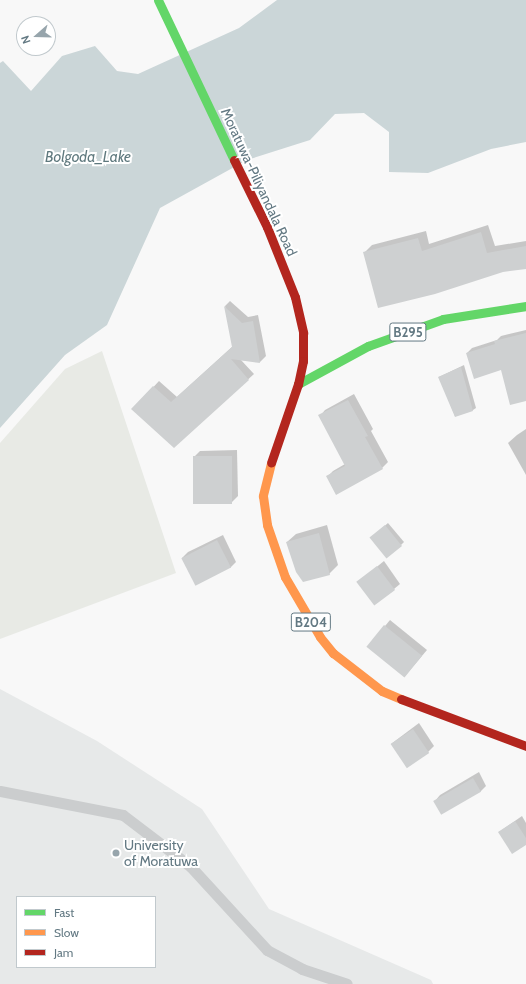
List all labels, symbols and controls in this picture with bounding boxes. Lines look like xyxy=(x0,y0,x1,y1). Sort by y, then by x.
north arrow xyxy=(16,16,56,56)
text: N xyxy=(18,34,34,46)
street label: Moratuwa-Piliyandala Road xyxy=(217,105,301,259)
water label: Bolgoda_Lake xyxy=(45,149,131,167)
road number: B295 xyxy=(389,321,427,343)
road number: B204 xyxy=(290,611,332,633)
place label: University of Moratuwa xyxy=(124,837,198,870)
marker: University of Moratuwa xyxy=(111,848,121,858)
legend xyxy=(16,896,156,968)
text: Fast xyxy=(54,905,74,920)
text: Slow xyxy=(54,925,79,940)
text: Jam xyxy=(54,945,73,960)

